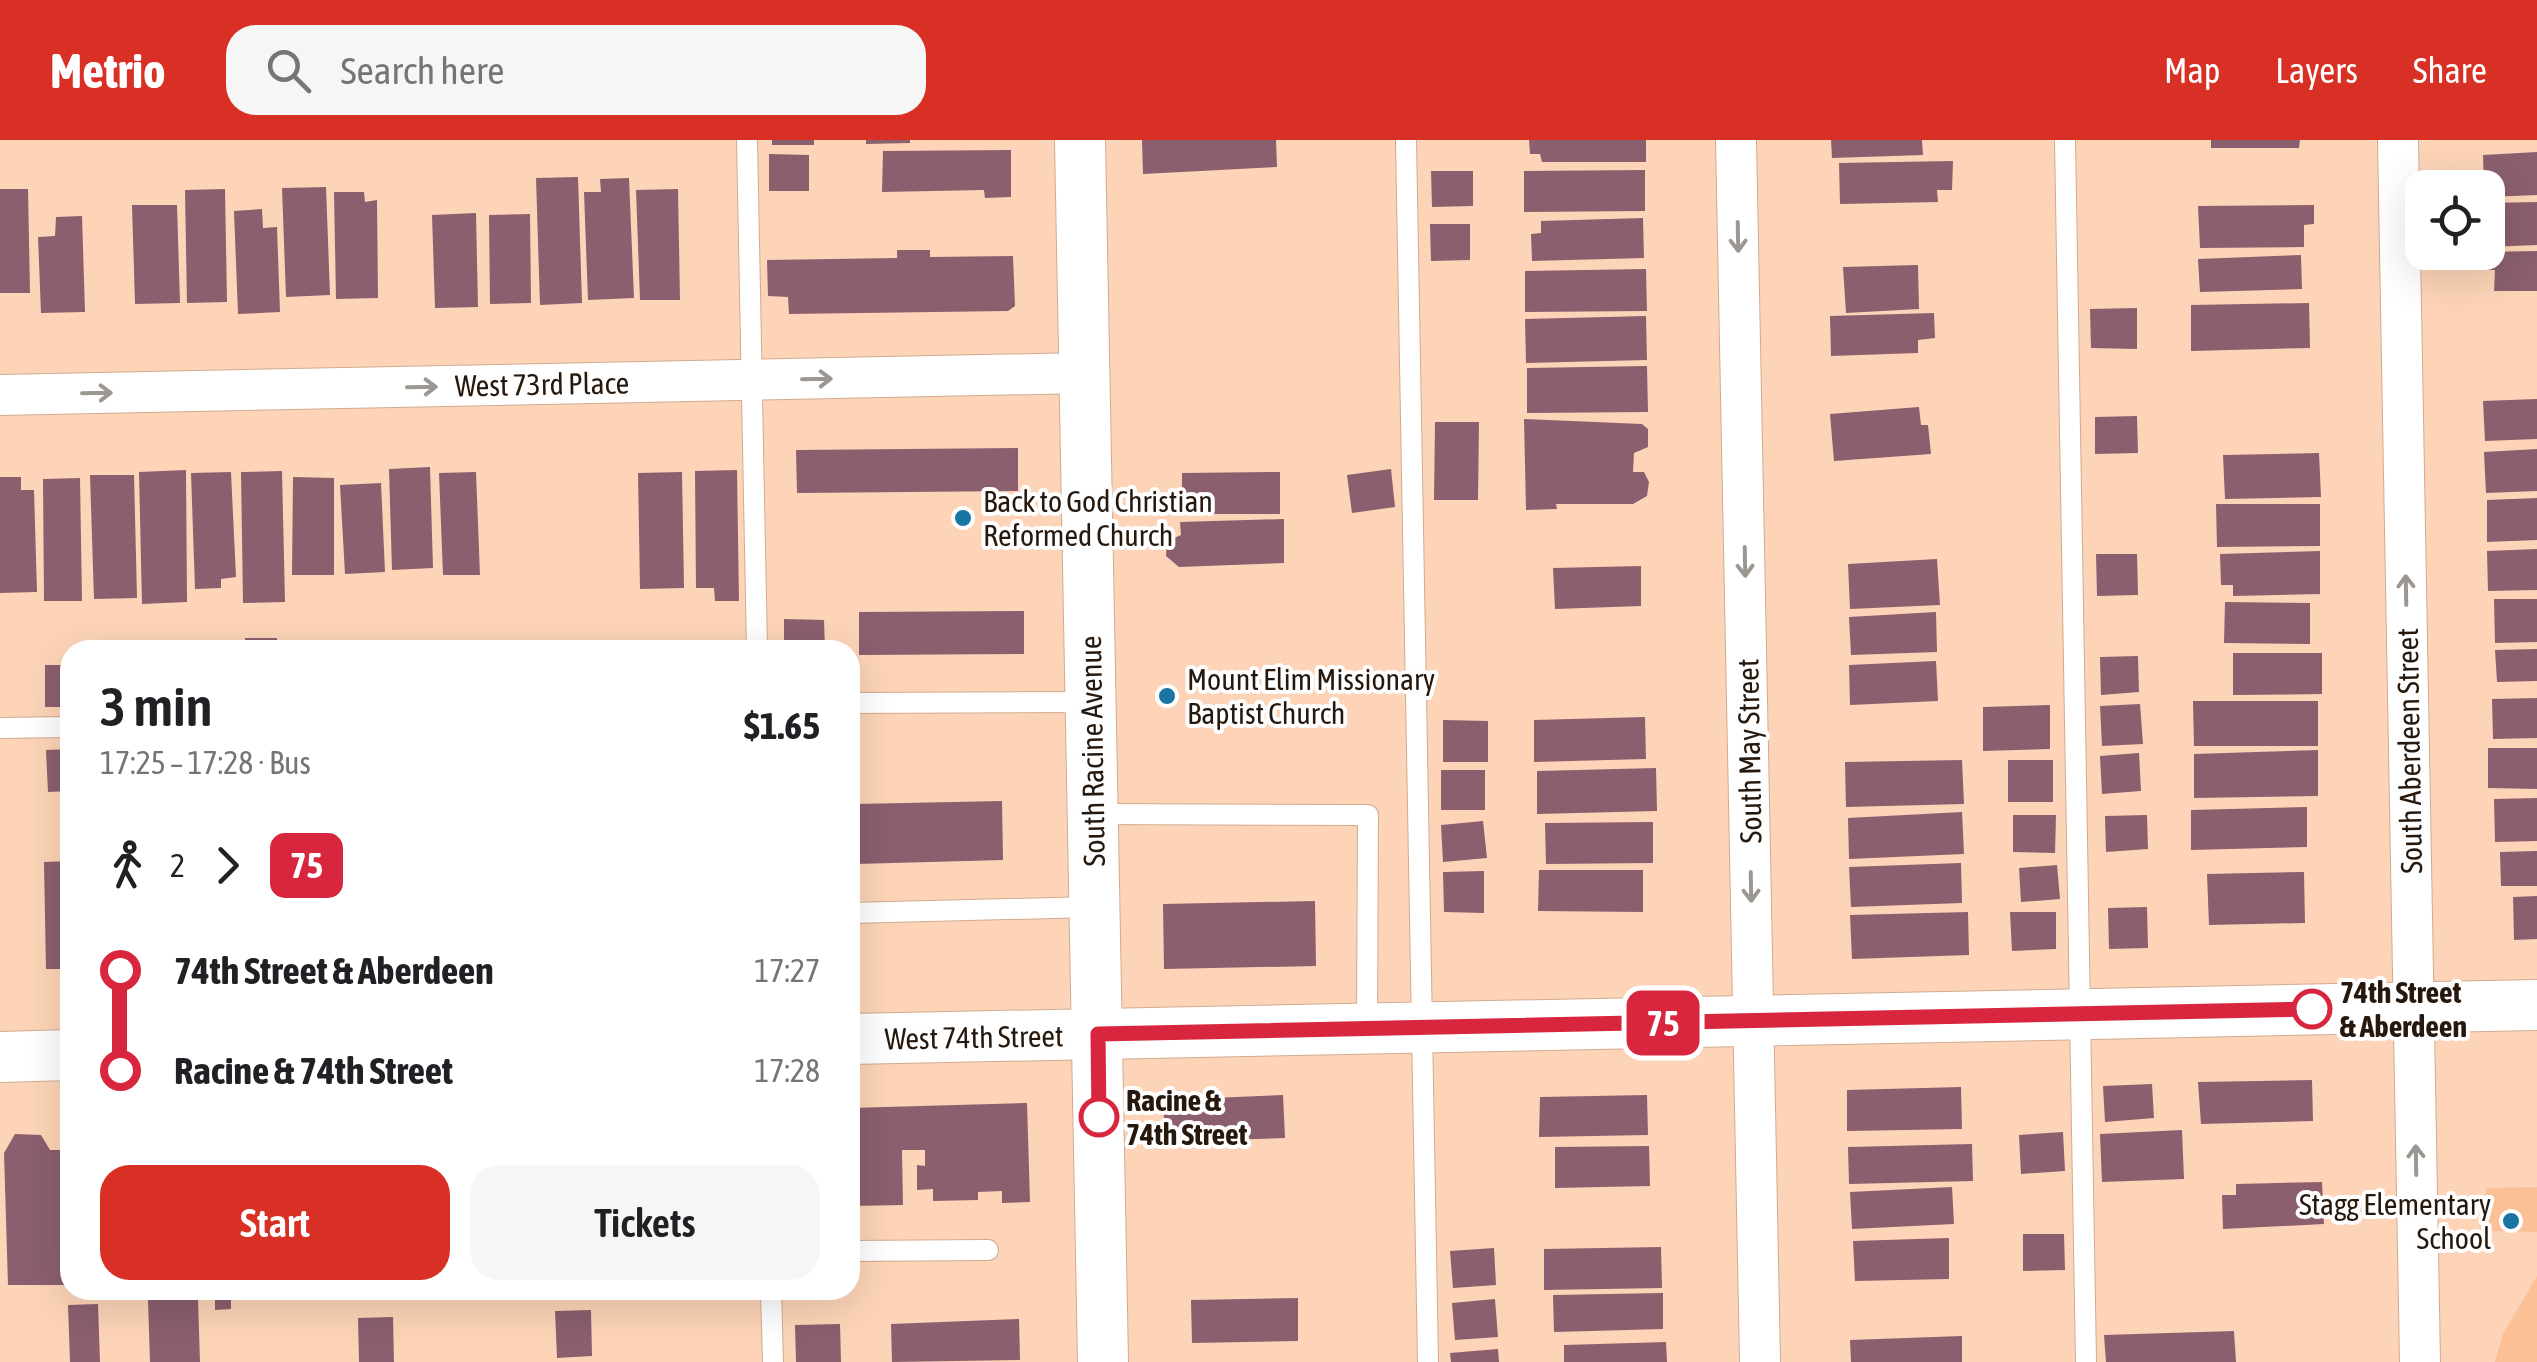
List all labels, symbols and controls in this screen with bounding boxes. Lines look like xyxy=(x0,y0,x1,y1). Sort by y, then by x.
search box xyxy=(226,25,926,115)
text: Metrio xyxy=(50,43,166,98)
icon: search xyxy=(261,43,316,98)
text: Search here xyxy=(341,49,504,92)
text: Map xyxy=(2164,50,2220,90)
text: Layers xyxy=(2275,50,2358,90)
text: Share xyxy=(2413,50,2487,90)
map controls xyxy=(2405,170,2505,270)
button: locate xyxy=(2405,170,2505,270)
one-way arrow xyxy=(1729,221,1748,253)
street label: West 73rd Place xyxy=(454,365,630,403)
one-way arrow xyxy=(801,369,833,388)
one-way arrow xyxy=(406,378,438,396)
one-way arrow xyxy=(81,384,113,403)
place label: Back to God Christian Reformed Church xyxy=(983,484,1213,552)
marker: Back to God Christian Reformed Church xyxy=(952,507,974,529)
one-way arrow xyxy=(1735,546,1754,578)
one-way arrow xyxy=(2396,574,2416,606)
street label: South Aberdeen Street xyxy=(2390,628,2428,874)
street label: South Racine Avenue xyxy=(1073,635,1111,867)
street label: South May Street xyxy=(1730,658,1768,844)
place label: Mount Elim Missionary Baptist Church xyxy=(1187,662,1435,730)
text: 3 min xyxy=(100,675,212,738)
marker: Mount Elim Missionary Baptist Church xyxy=(1156,685,1178,707)
text: $1.65 xyxy=(744,704,820,747)
text: 17:25 – 17:28 · Bus xyxy=(100,744,311,781)
icon: walk xyxy=(100,838,155,893)
icon: forward xyxy=(200,838,255,893)
text: 75 xyxy=(290,845,323,885)
text: 2 xyxy=(170,847,185,884)
one-way arrow xyxy=(1742,871,1761,903)
text: 74th Street & Aberdeen xyxy=(174,949,494,992)
text: 17:27 xyxy=(754,952,820,989)
place label: 74th Street & Aberdeen xyxy=(2340,975,2467,1043)
line badge: 75 xyxy=(1618,990,1708,1056)
marker: 74th Street & Aberdeen xyxy=(2293,990,2331,1028)
text: 75 xyxy=(1647,1003,1679,1043)
street label: West 74th Street xyxy=(884,1018,1064,1056)
text: Racine & 74th Street xyxy=(174,1049,453,1092)
text: 17:28 xyxy=(754,1052,820,1089)
place label: Racine & 74th Street xyxy=(1126,1083,1248,1151)
marker: Racine & 74th Street xyxy=(1080,1098,1118,1136)
one-way arrow xyxy=(2407,1144,2426,1176)
button: Start xyxy=(100,1165,450,1280)
button: Tickets xyxy=(470,1165,820,1280)
place label: Stagg Elementary School xyxy=(2299,1187,2491,1255)
marker: Stagg Elementary School xyxy=(2500,1210,2522,1232)

